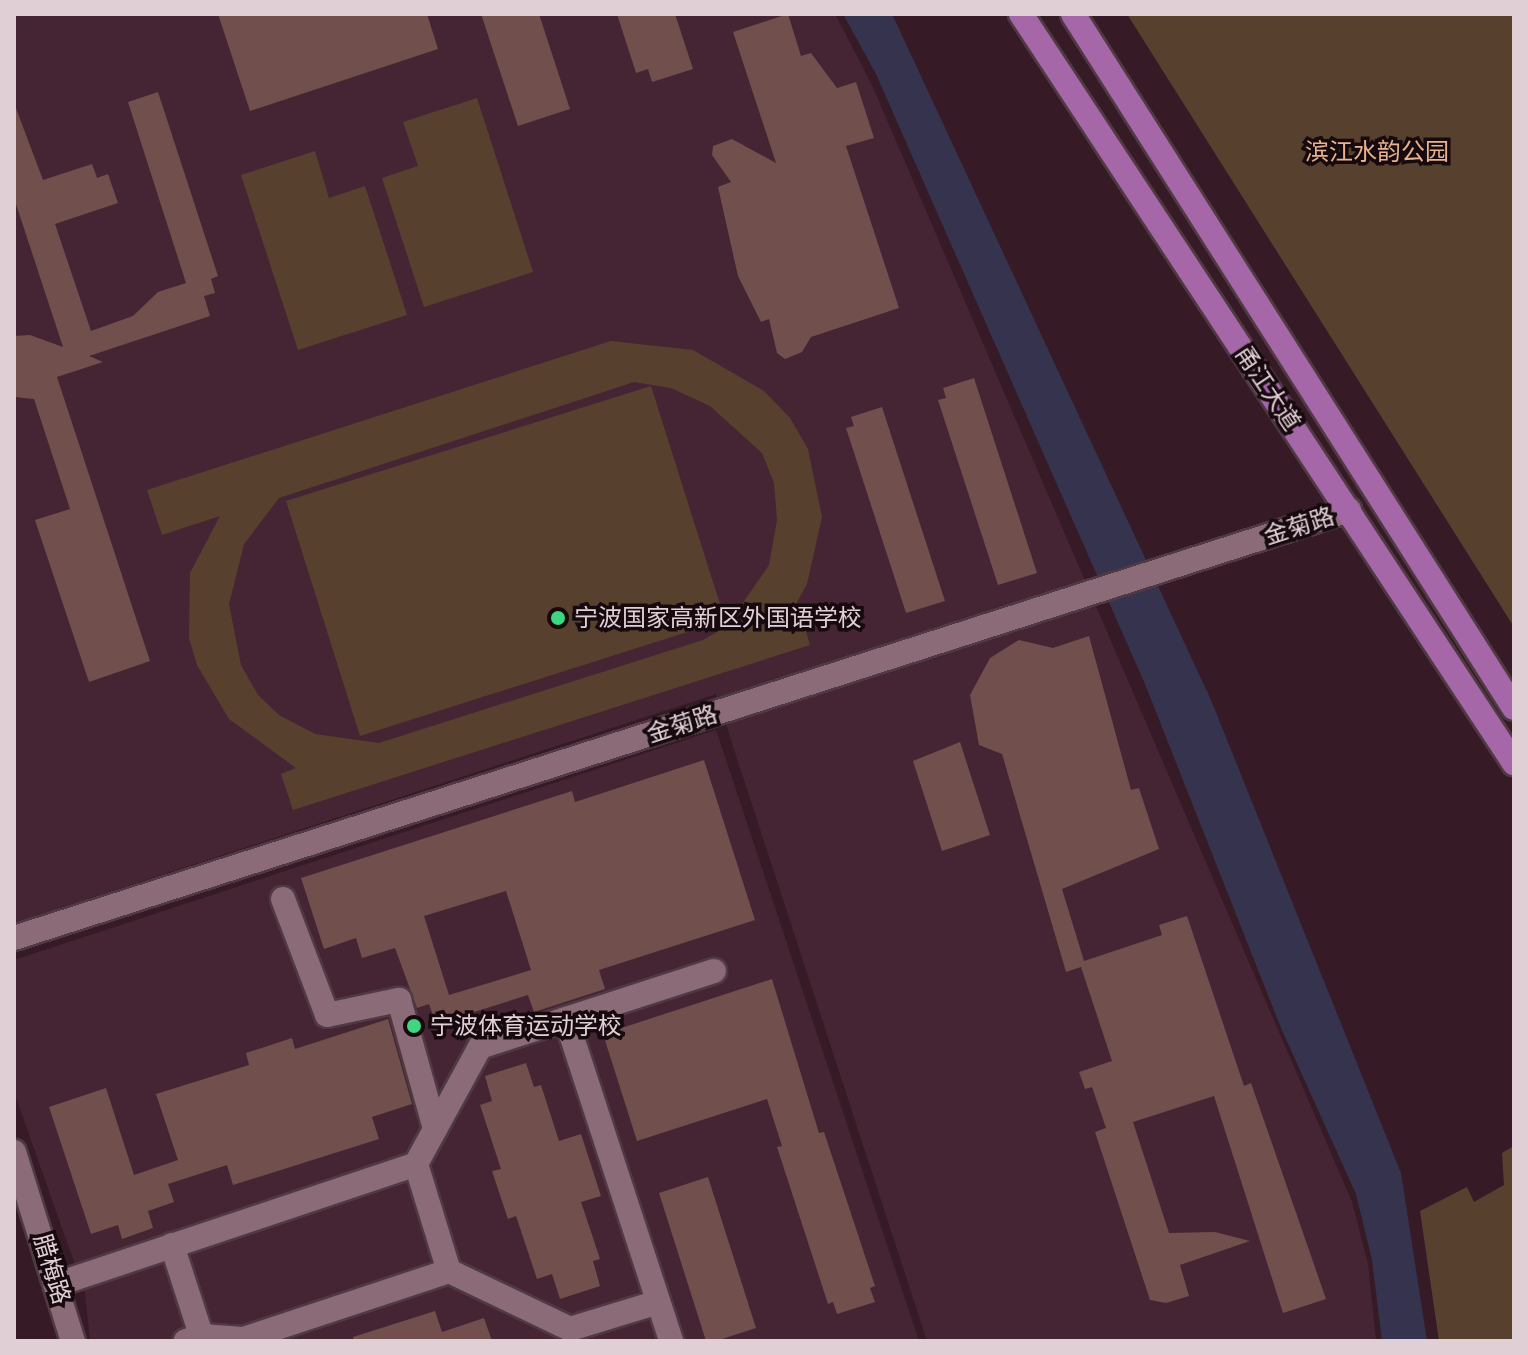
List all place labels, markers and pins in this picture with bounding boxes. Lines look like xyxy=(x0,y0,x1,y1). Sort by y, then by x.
place label: 宁波国家高新区外国语学校 xyxy=(574,604,862,632)
marker: 宁波国家高新区外国语学校 xyxy=(549,609,567,627)
place label: 宁波体育运动学校 xyxy=(430,1012,622,1040)
marker: 宁波体育运动学校 xyxy=(405,1017,423,1035)

